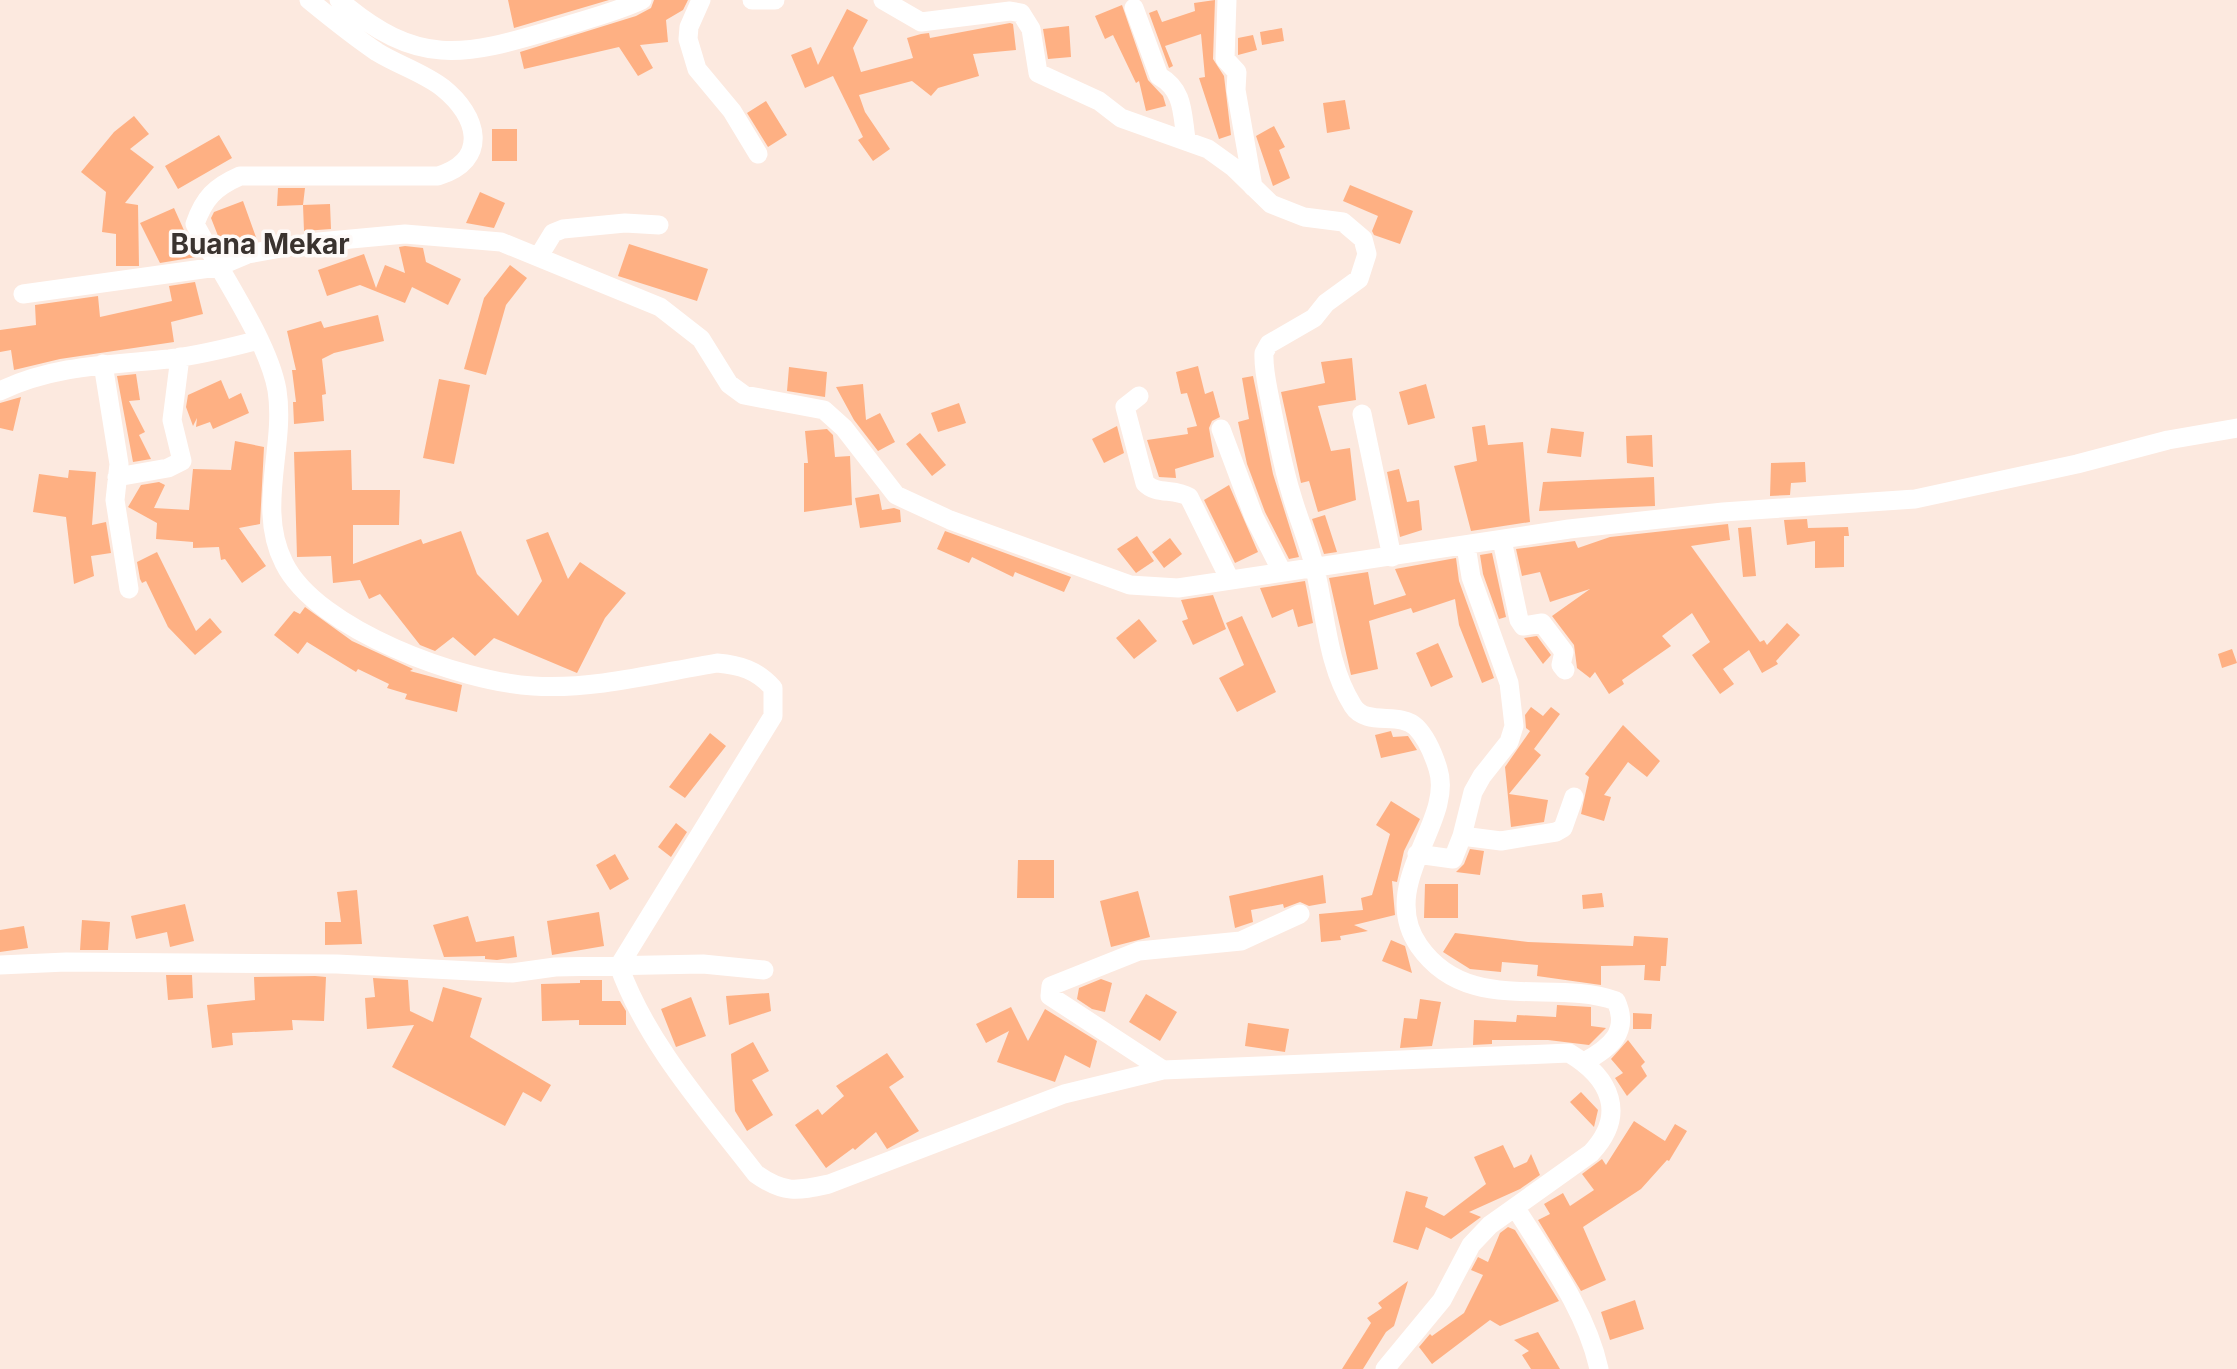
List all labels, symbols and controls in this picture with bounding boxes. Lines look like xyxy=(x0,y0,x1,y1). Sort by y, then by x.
district label: Buana Mekar xyxy=(170,227,350,261)

